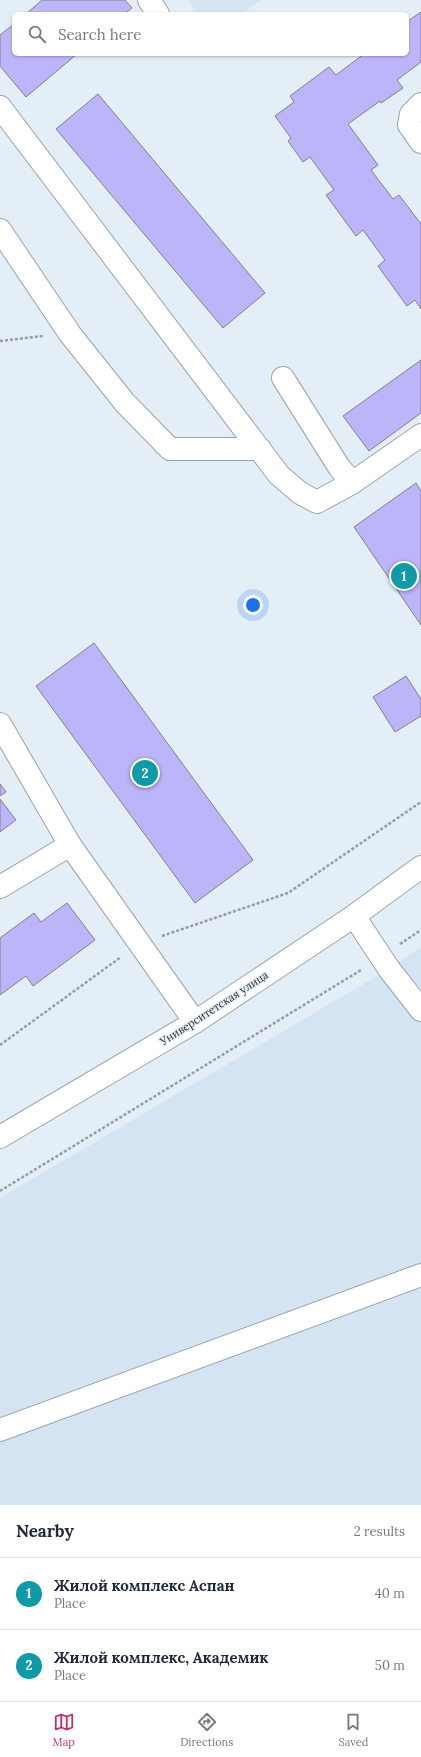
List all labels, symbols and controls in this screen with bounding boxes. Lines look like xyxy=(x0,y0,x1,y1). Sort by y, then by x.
search box xyxy=(12,12,409,56)
icon: search xyxy=(26,23,48,45)
text: Search here xyxy=(58,25,141,44)
pin: 1 xyxy=(391,561,417,591)
your location xyxy=(243,595,263,615)
pin: 2 xyxy=(132,758,158,788)
street label: Университетская улица xyxy=(156,968,271,1049)
text: Nearby xyxy=(16,1520,74,1542)
text: 2 results xyxy=(354,1523,405,1540)
text: Жилой комплекс Аспан xyxy=(54,1576,234,1595)
text: 1 xyxy=(26,1585,32,1602)
text: 40 m xyxy=(375,1585,405,1602)
text: Place xyxy=(54,1595,86,1612)
text: Жилой комплекс, Академик xyxy=(54,1648,268,1667)
text: 2 xyxy=(26,1657,32,1674)
text: 50 m xyxy=(375,1657,405,1674)
text: Place xyxy=(54,1667,86,1684)
tab: Map xyxy=(53,1711,75,1749)
tab: Directions xyxy=(180,1711,233,1749)
tab: Saved xyxy=(339,1711,368,1749)

